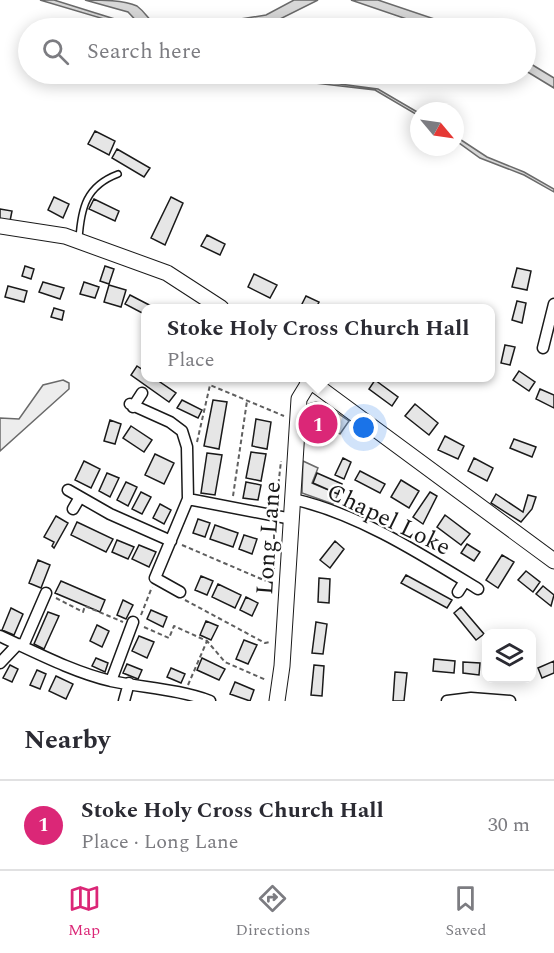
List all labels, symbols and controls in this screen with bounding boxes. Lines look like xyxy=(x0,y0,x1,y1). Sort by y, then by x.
search box xyxy=(18,18,536,84)
icon: search xyxy=(39,35,72,68)
text: Search here xyxy=(87,35,201,68)
north arrow xyxy=(410,102,464,156)
popup xyxy=(141,304,495,382)
text: Stoke Holy Cross Church Hall xyxy=(167,312,469,345)
text: Place xyxy=(167,345,214,375)
pin: 1 xyxy=(298,402,338,446)
your location xyxy=(349,413,378,442)
street label: Chapel Loke xyxy=(320,474,457,565)
street label: Long Lane xyxy=(247,480,291,596)
map controls xyxy=(482,629,536,683)
button: layers xyxy=(482,629,536,683)
text: Nearby xyxy=(24,720,110,760)
text: Stoke Holy Cross Church Hall xyxy=(81,794,384,827)
text: 1 xyxy=(38,810,49,840)
text: 30 m xyxy=(488,810,530,840)
text: Place · Long Lane xyxy=(81,827,238,857)
tab: Map xyxy=(68,882,101,942)
tab: Directions xyxy=(236,882,310,942)
tab: Saved xyxy=(445,882,486,942)

